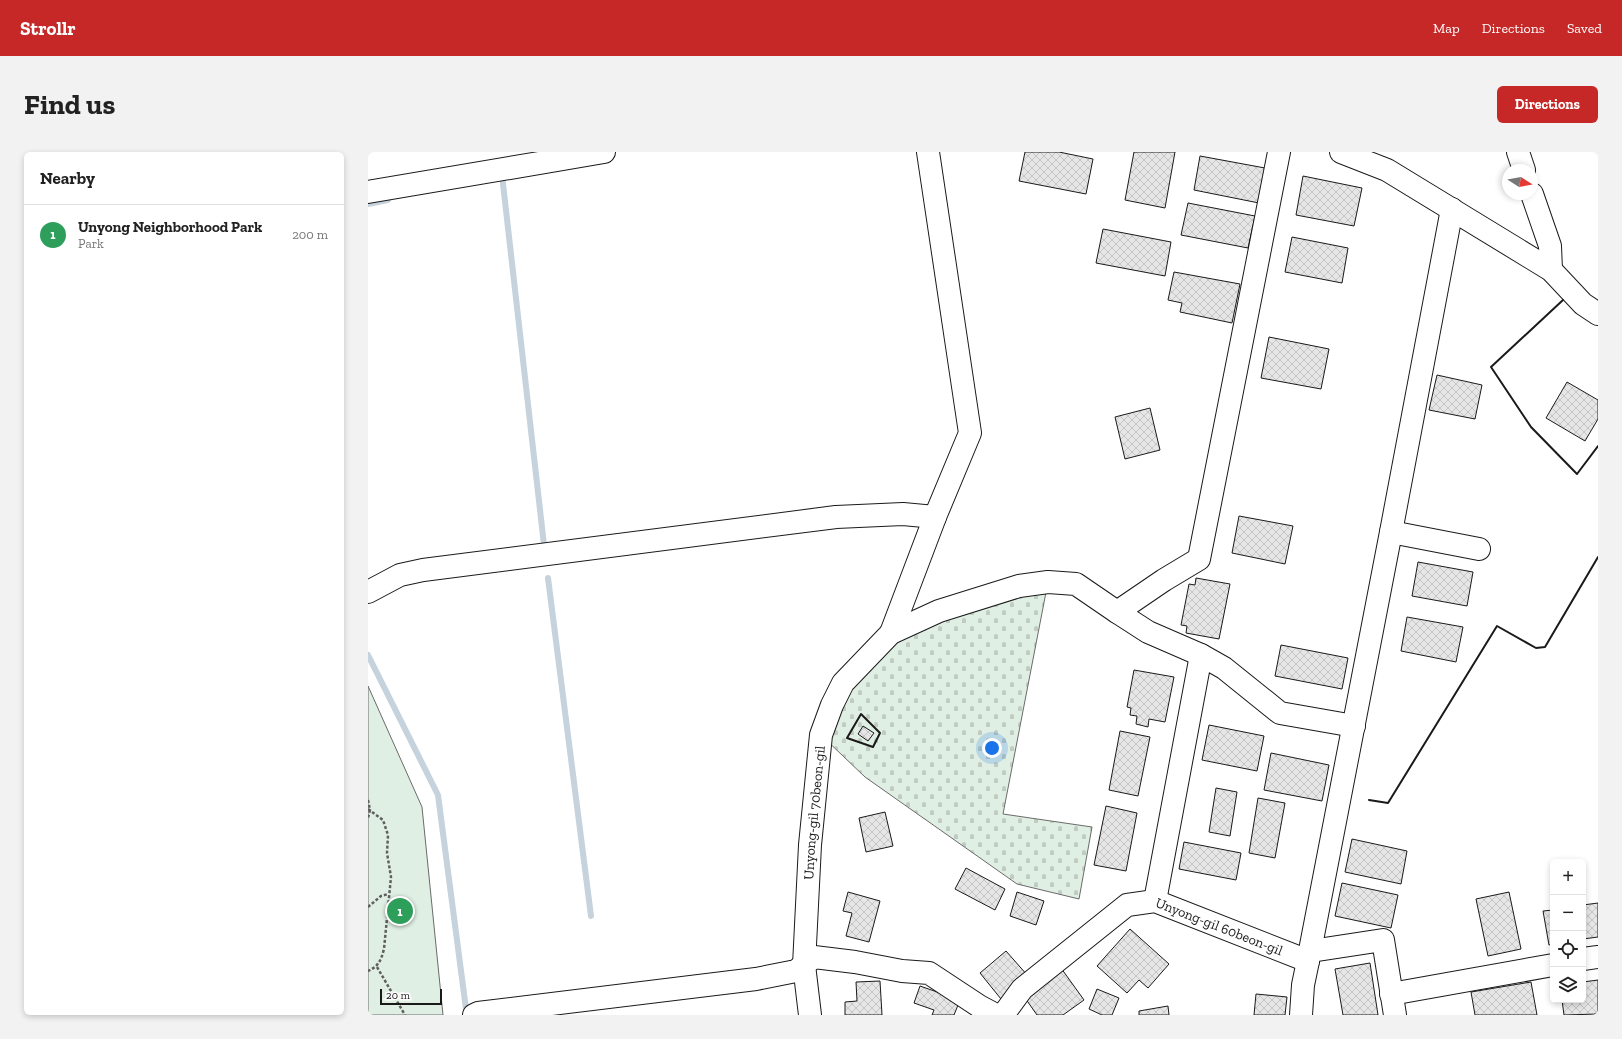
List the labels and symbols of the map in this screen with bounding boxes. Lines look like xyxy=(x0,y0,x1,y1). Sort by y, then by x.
north arrow xyxy=(1502,164,1538,200)
your location xyxy=(982,738,1002,758)
street label: Unyong-gil 70beon-gil xyxy=(800,745,829,880)
street label: Unyong-gil 60beon-gil xyxy=(1153,894,1285,959)
pin: 1 xyxy=(387,896,413,926)
scale bar xyxy=(380,987,442,1006)

